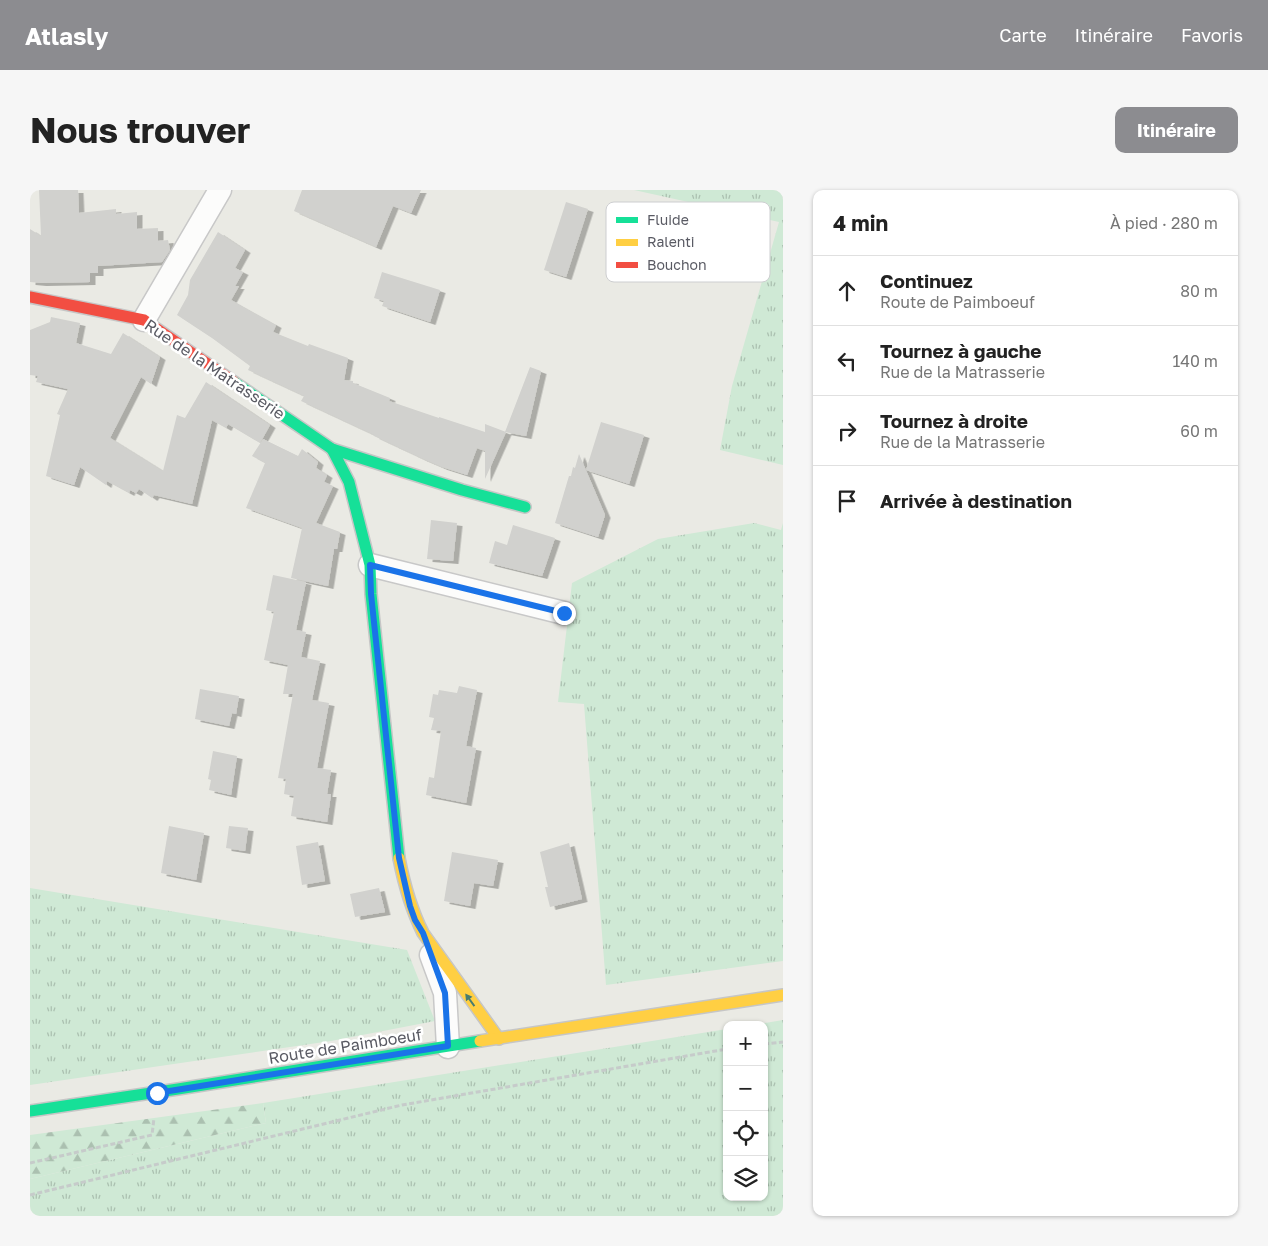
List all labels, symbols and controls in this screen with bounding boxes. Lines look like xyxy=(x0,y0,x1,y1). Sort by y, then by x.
text: Atlasly xyxy=(25,21,108,50)
text: Carte xyxy=(999,24,1047,46)
text: Itinéraire xyxy=(1075,24,1153,46)
text: Favoris xyxy=(1181,24,1243,46)
button: Itinéraire xyxy=(1115,107,1238,153)
text: Nous trouver xyxy=(30,109,250,151)
legend xyxy=(606,202,770,282)
text: 4 min xyxy=(833,210,888,236)
text: Fluide xyxy=(647,211,689,228)
text: À pied · 280 m xyxy=(1110,213,1218,233)
text: Ralenti xyxy=(647,233,695,250)
text: Bouchon xyxy=(647,256,707,273)
text: Continuez xyxy=(880,269,973,292)
icon: ahead xyxy=(833,277,861,305)
text: 80 m xyxy=(1180,281,1218,301)
text: Route de Paimboeuf xyxy=(880,292,1035,312)
street label: Rue de la Matrasserie xyxy=(141,315,289,423)
text: Tournez à gauche xyxy=(880,339,1041,362)
icon: left xyxy=(833,347,861,375)
text: 140 m xyxy=(1172,351,1218,371)
text: Rue de la Matrasserie xyxy=(880,362,1045,382)
text: Tournez à droite xyxy=(880,409,1028,432)
icon: right xyxy=(833,417,861,445)
text: 60 m xyxy=(1180,421,1218,441)
text: Rue de la Matrasserie xyxy=(880,432,1045,452)
icon: arrive xyxy=(833,487,861,515)
text: Arrivée à destination xyxy=(880,489,1072,512)
route end xyxy=(553,602,576,625)
one-way arrow xyxy=(465,993,475,1007)
map controls xyxy=(723,1021,768,1201)
button: + xyxy=(723,1021,768,1066)
street label: Route de Paimboeuf xyxy=(267,1024,423,1068)
button: − xyxy=(723,1066,768,1111)
route start xyxy=(146,1082,169,1105)
button: locate xyxy=(723,1111,768,1156)
button: layers xyxy=(723,1156,768,1201)

